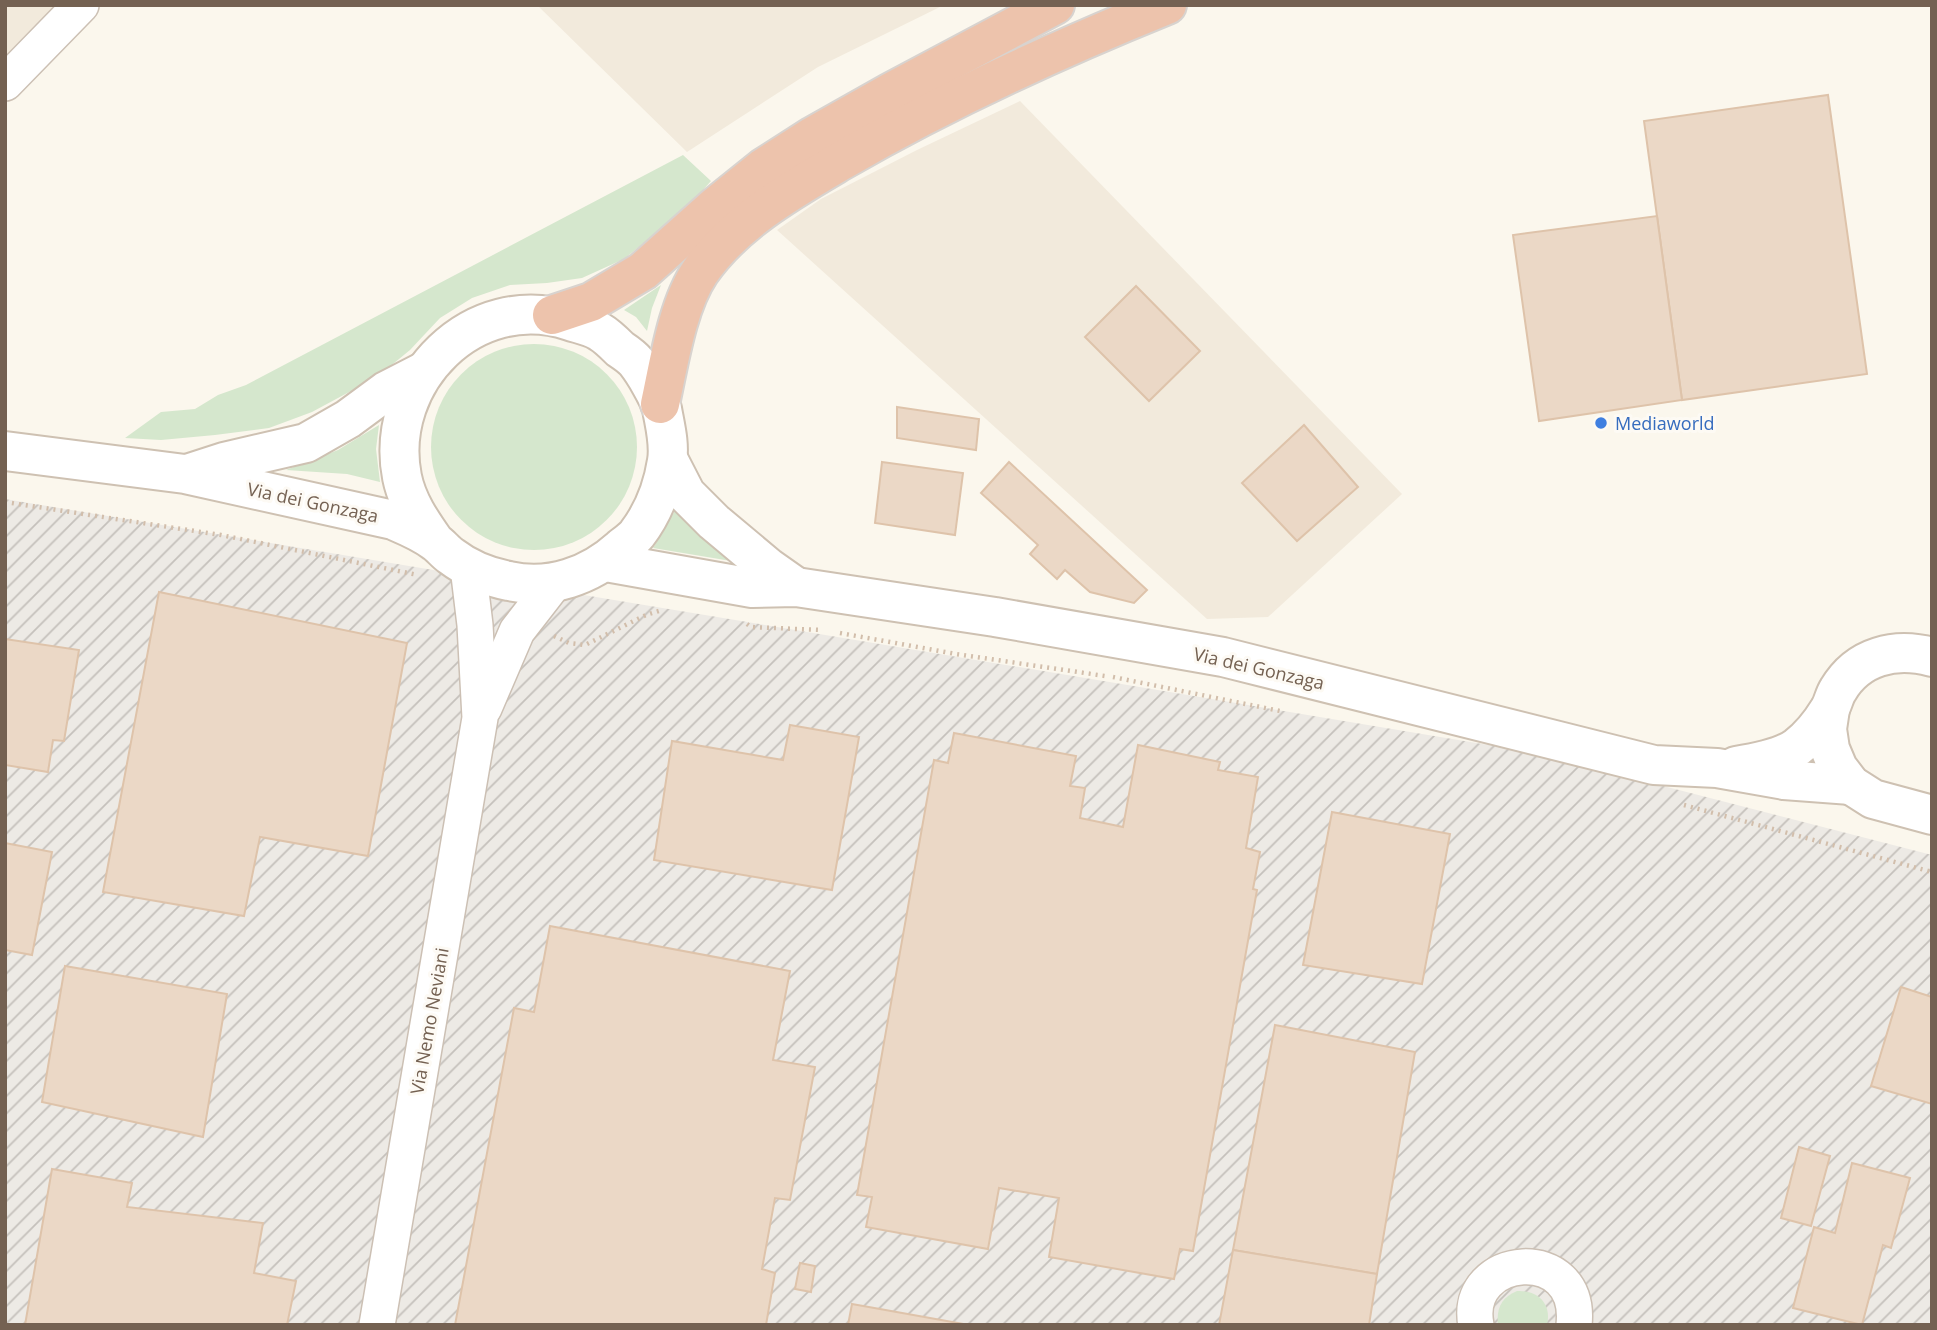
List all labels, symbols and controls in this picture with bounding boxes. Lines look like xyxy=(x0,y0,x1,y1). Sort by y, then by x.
place label: Mediaworld xyxy=(1615,411,1715,435)
marker: Mediaworld xyxy=(1593,415,1609,431)
street label: Via dei Gonzaga xyxy=(245,476,381,528)
street label: Via dei Gonzaga xyxy=(1191,641,1327,695)
street label: Via Nemo Neviani xyxy=(404,946,454,1096)

